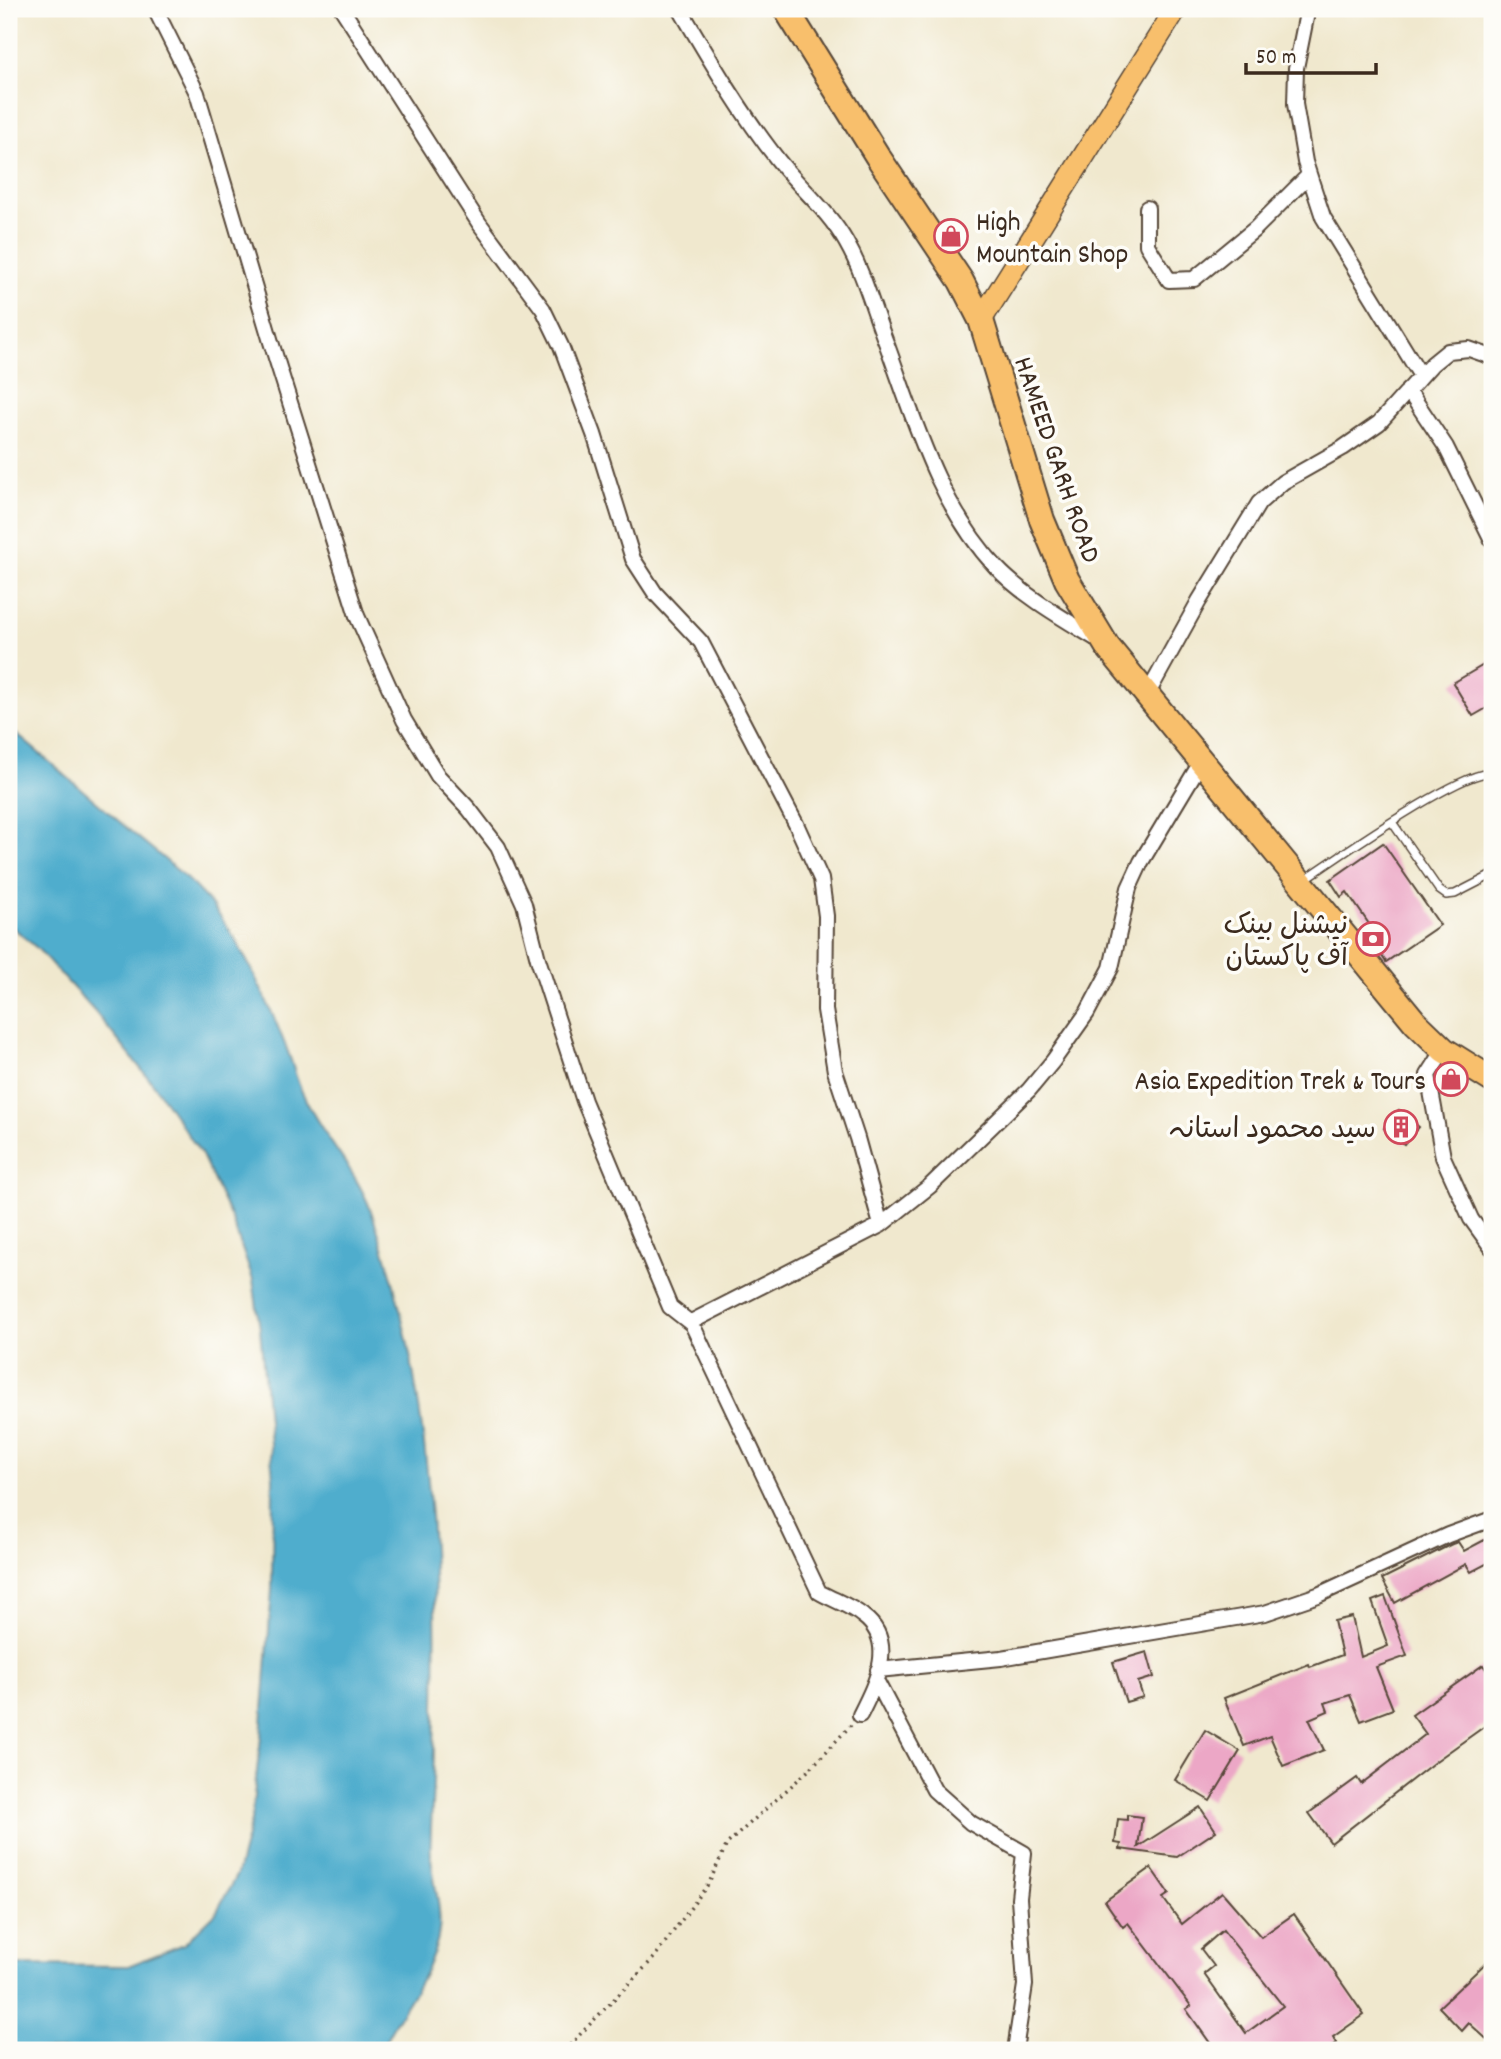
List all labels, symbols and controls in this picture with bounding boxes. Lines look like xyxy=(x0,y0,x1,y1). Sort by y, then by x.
scale bar xyxy=(1246,32,1375,76)
text: 50 m xyxy=(1256,44,1296,74)
place label: High Mountain Shop xyxy=(976,205,1128,277)
shop icon: High Mountain Shop xyxy=(932,217,970,255)
street label: HAMEED GARH ROAD xyxy=(1000,352,1108,569)
place label: نیشنل بینک آف پاکستان xyxy=(1224,908,1349,980)
bank icon: نیشنل بینک آف پاکستان xyxy=(1354,920,1392,958)
shop icon: Asia Expedition Trek & Tours xyxy=(1432,1060,1470,1098)
place label: Asia Expedition Trek & Tours xyxy=(1134,1064,1426,1104)
building icon: سید محمود استانہ xyxy=(1382,1108,1420,1146)
place label: سید محمود استانہ xyxy=(1169,1112,1376,1152)

